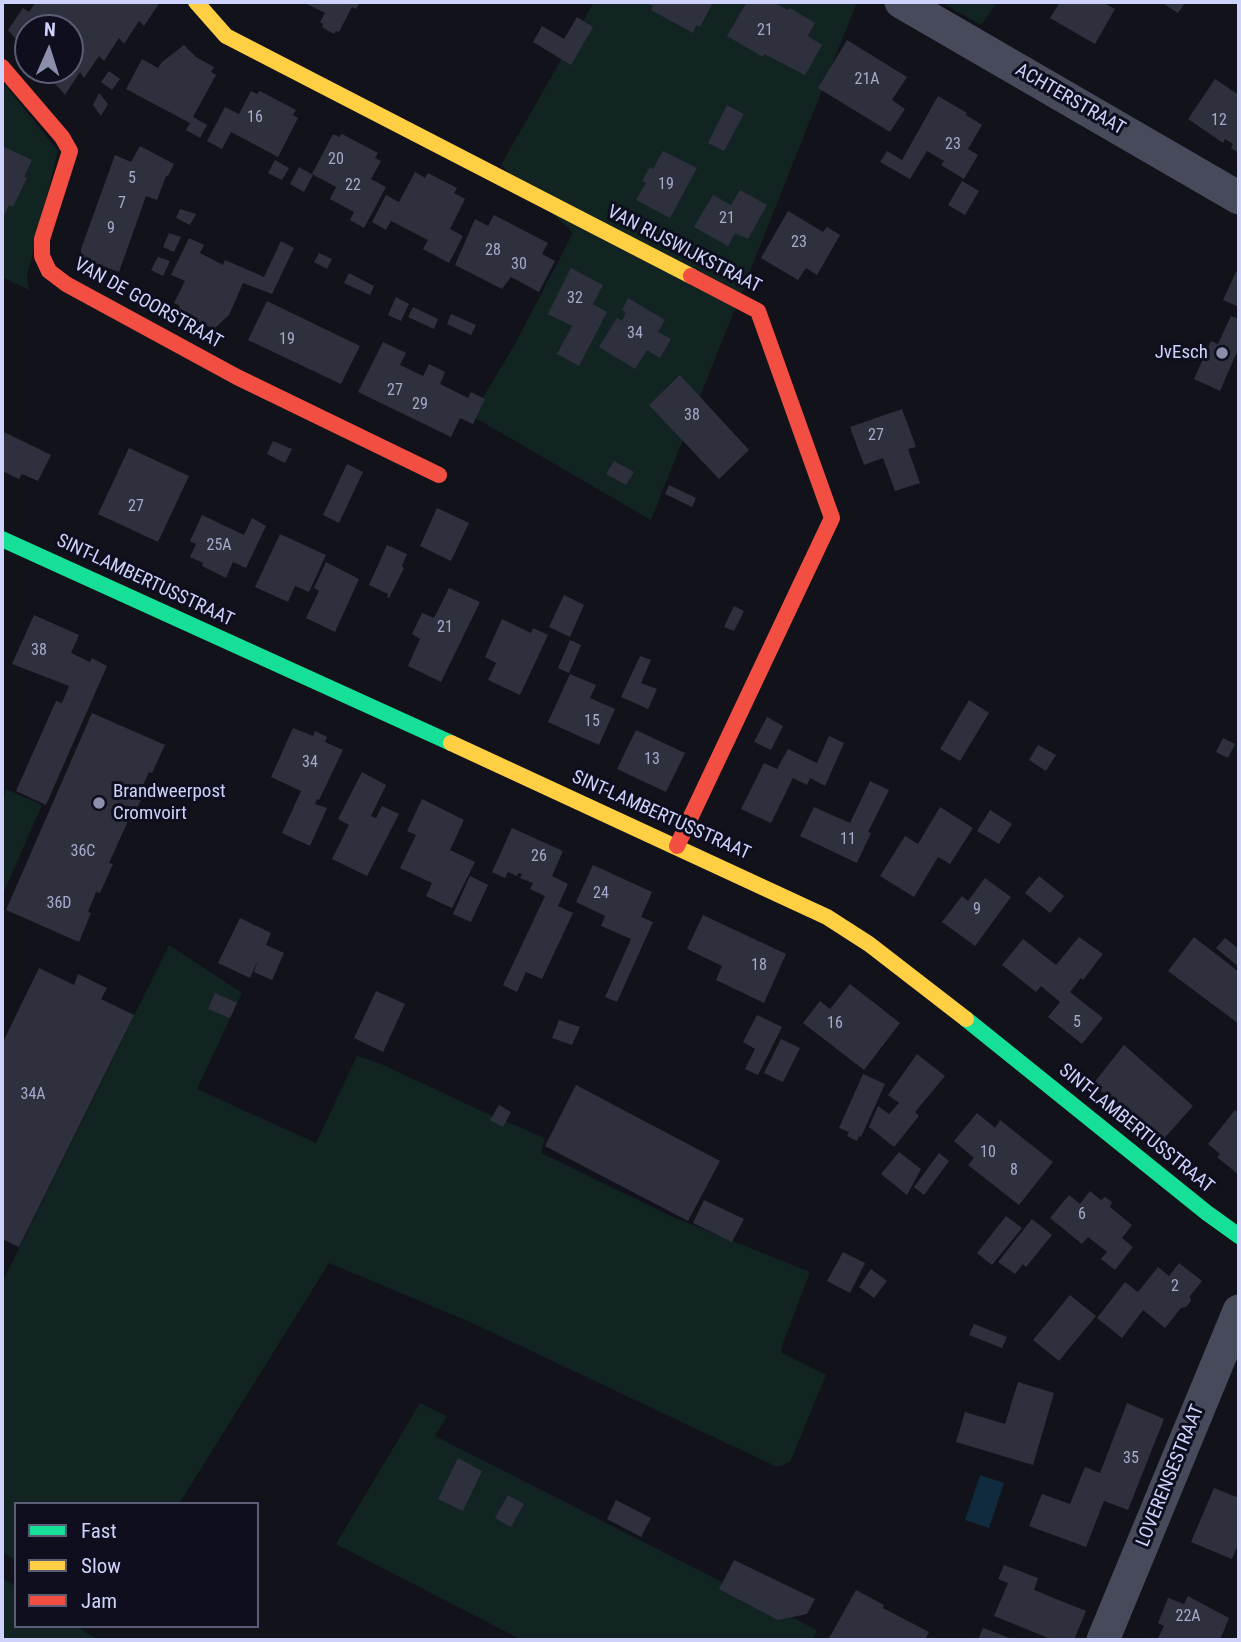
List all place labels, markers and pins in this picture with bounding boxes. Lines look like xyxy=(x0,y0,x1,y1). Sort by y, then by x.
place label: JvEsch xyxy=(1155,342,1208,364)
marker: JvEsch xyxy=(1214,345,1230,361)
place label: Brandweerpost Cromvoirt xyxy=(113,781,226,825)
marker: Brandweerpost Cromvoirt xyxy=(91,795,107,811)

